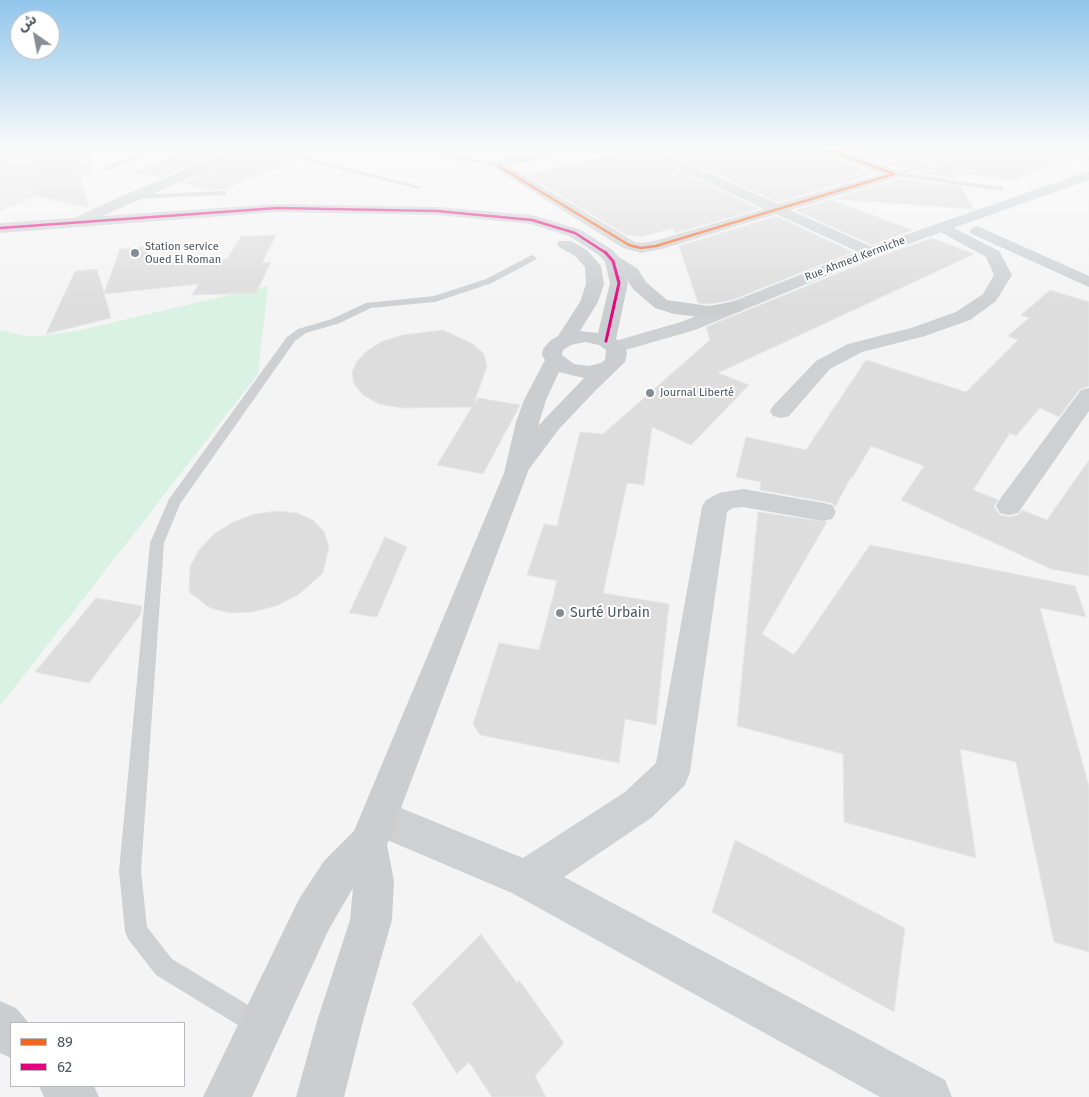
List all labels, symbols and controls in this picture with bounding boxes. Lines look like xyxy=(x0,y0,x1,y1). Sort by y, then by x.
north arrow xyxy=(10,10,60,60)
text: ش xyxy=(14,10,40,35)
street label: Rue Ahmed Kermiche xyxy=(803,234,907,284)
place label: Station service Oued El Roman xyxy=(145,240,221,266)
marker: Station service Oued El Roman xyxy=(129,247,141,259)
place label: Journal Liberté xyxy=(660,386,734,400)
marker: Journal Liberté xyxy=(644,387,656,399)
place label: Surté Urbain xyxy=(570,605,650,621)
marker: Surté Urbain xyxy=(554,607,566,619)
legend xyxy=(10,1022,185,1087)
text: 89 xyxy=(57,1033,73,1051)
text: 62 xyxy=(57,1058,72,1076)

